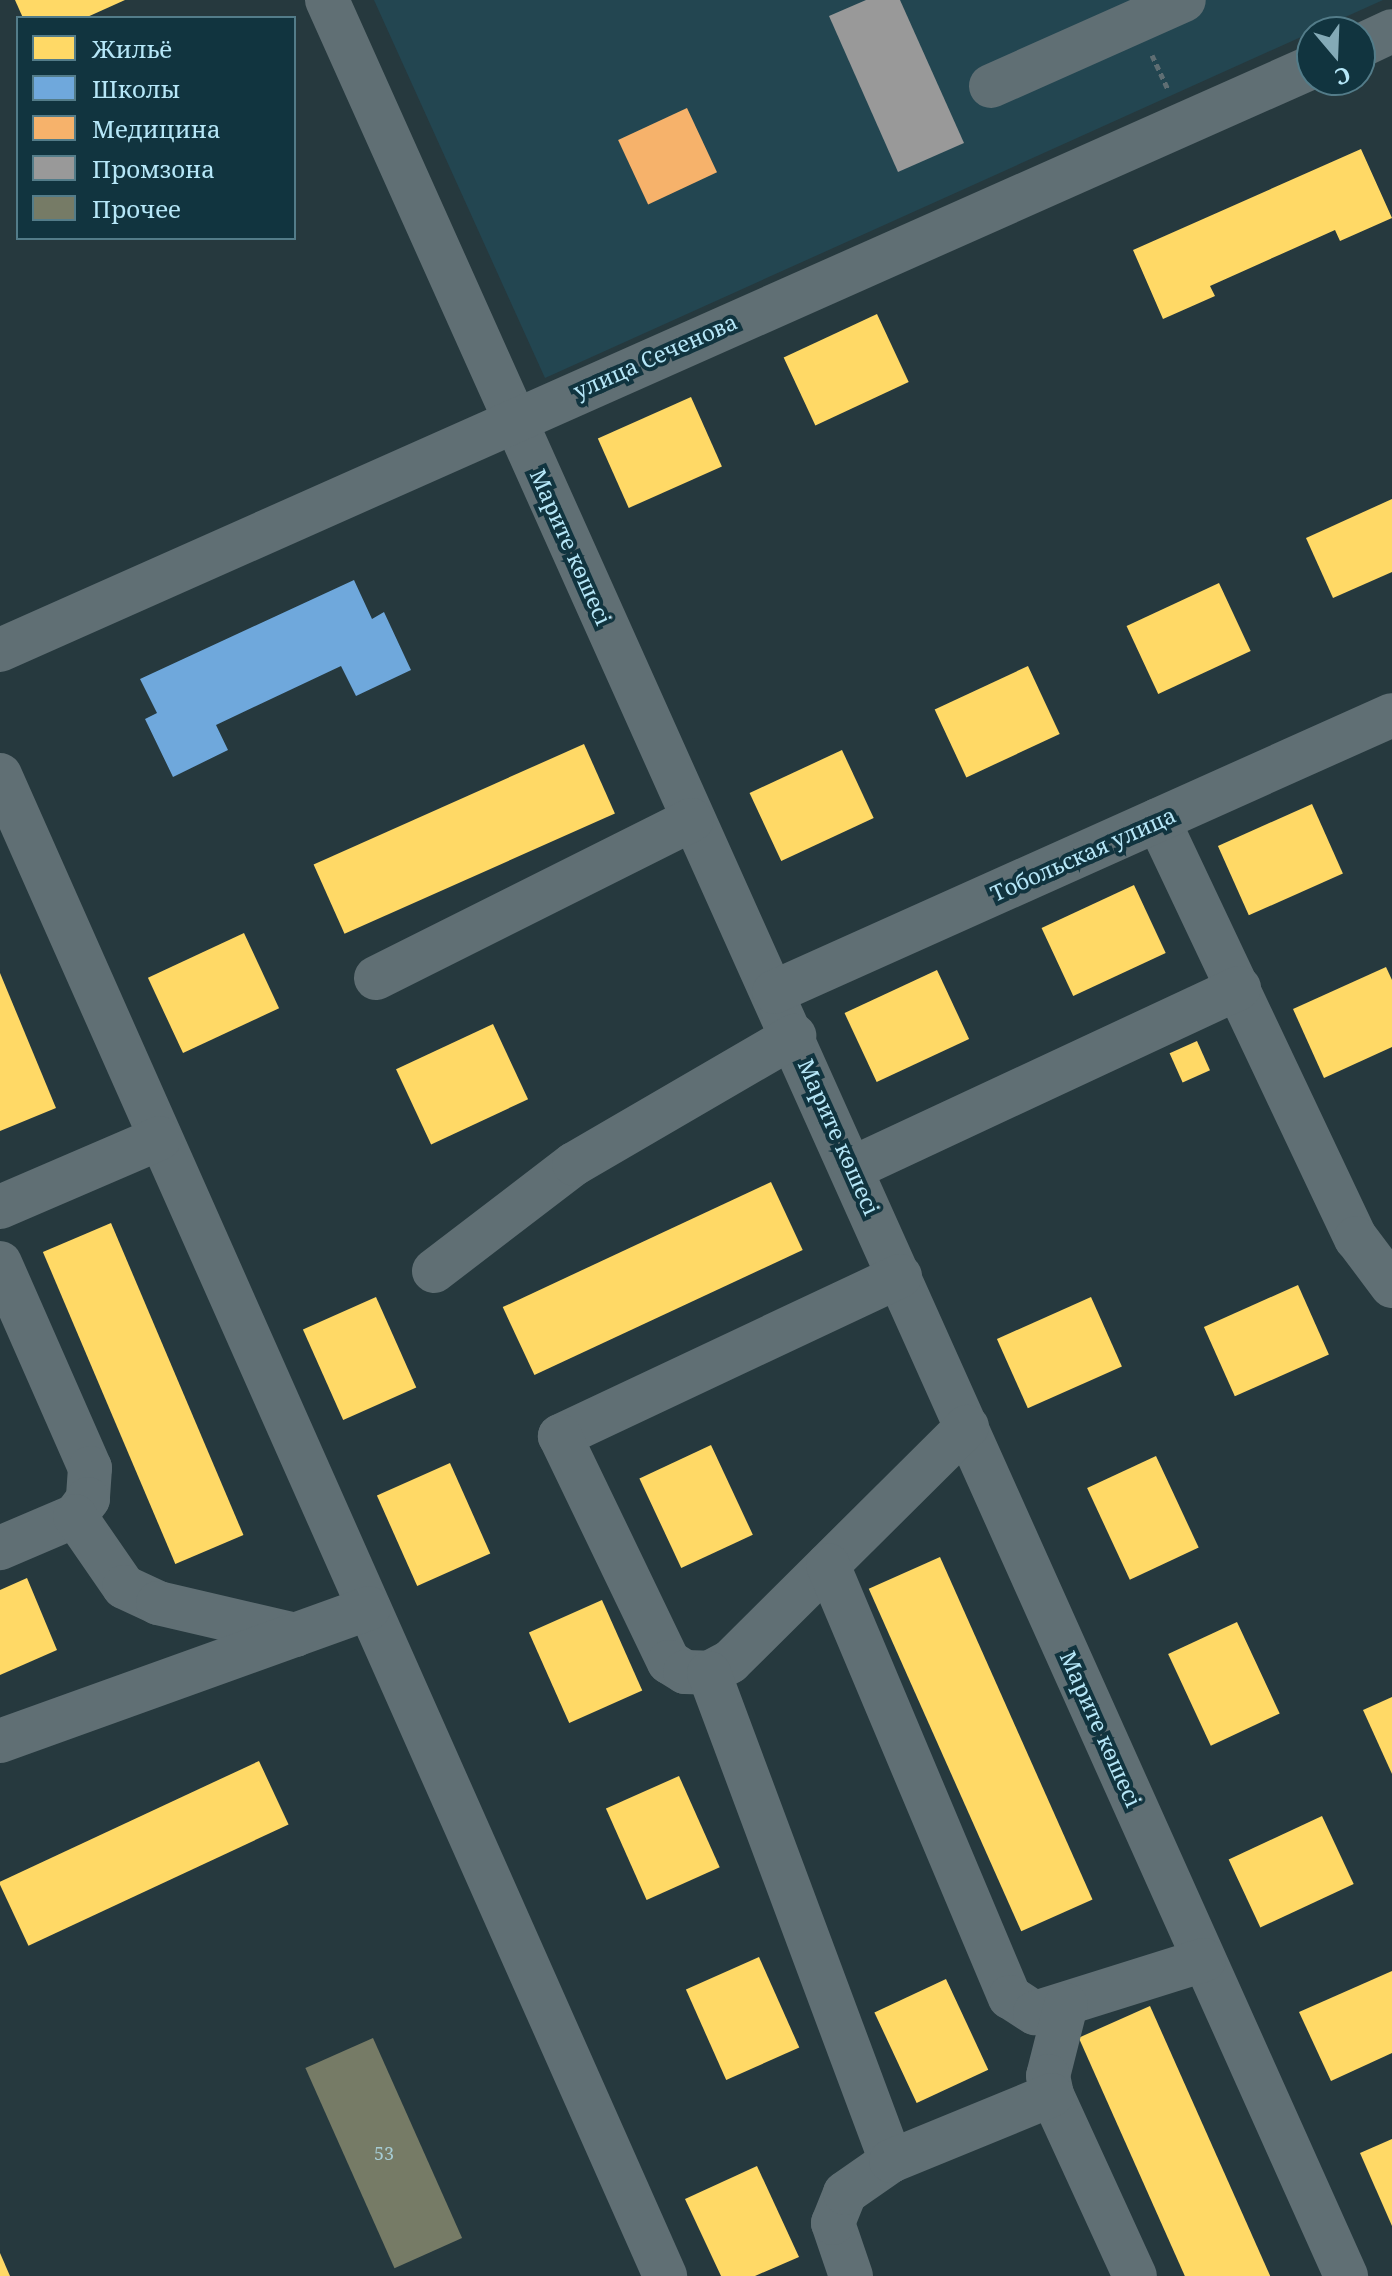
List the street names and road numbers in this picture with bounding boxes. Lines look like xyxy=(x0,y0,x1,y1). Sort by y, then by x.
street label: улица Сеченова xyxy=(569,308,741,404)
street label: Марите көшесі xyxy=(525,465,617,629)
street label: Тобольская улица xyxy=(986,801,1180,907)
street label: Марите көшесі xyxy=(793,1055,885,1219)
street label: Марите көшесі xyxy=(1055,1647,1147,1811)

